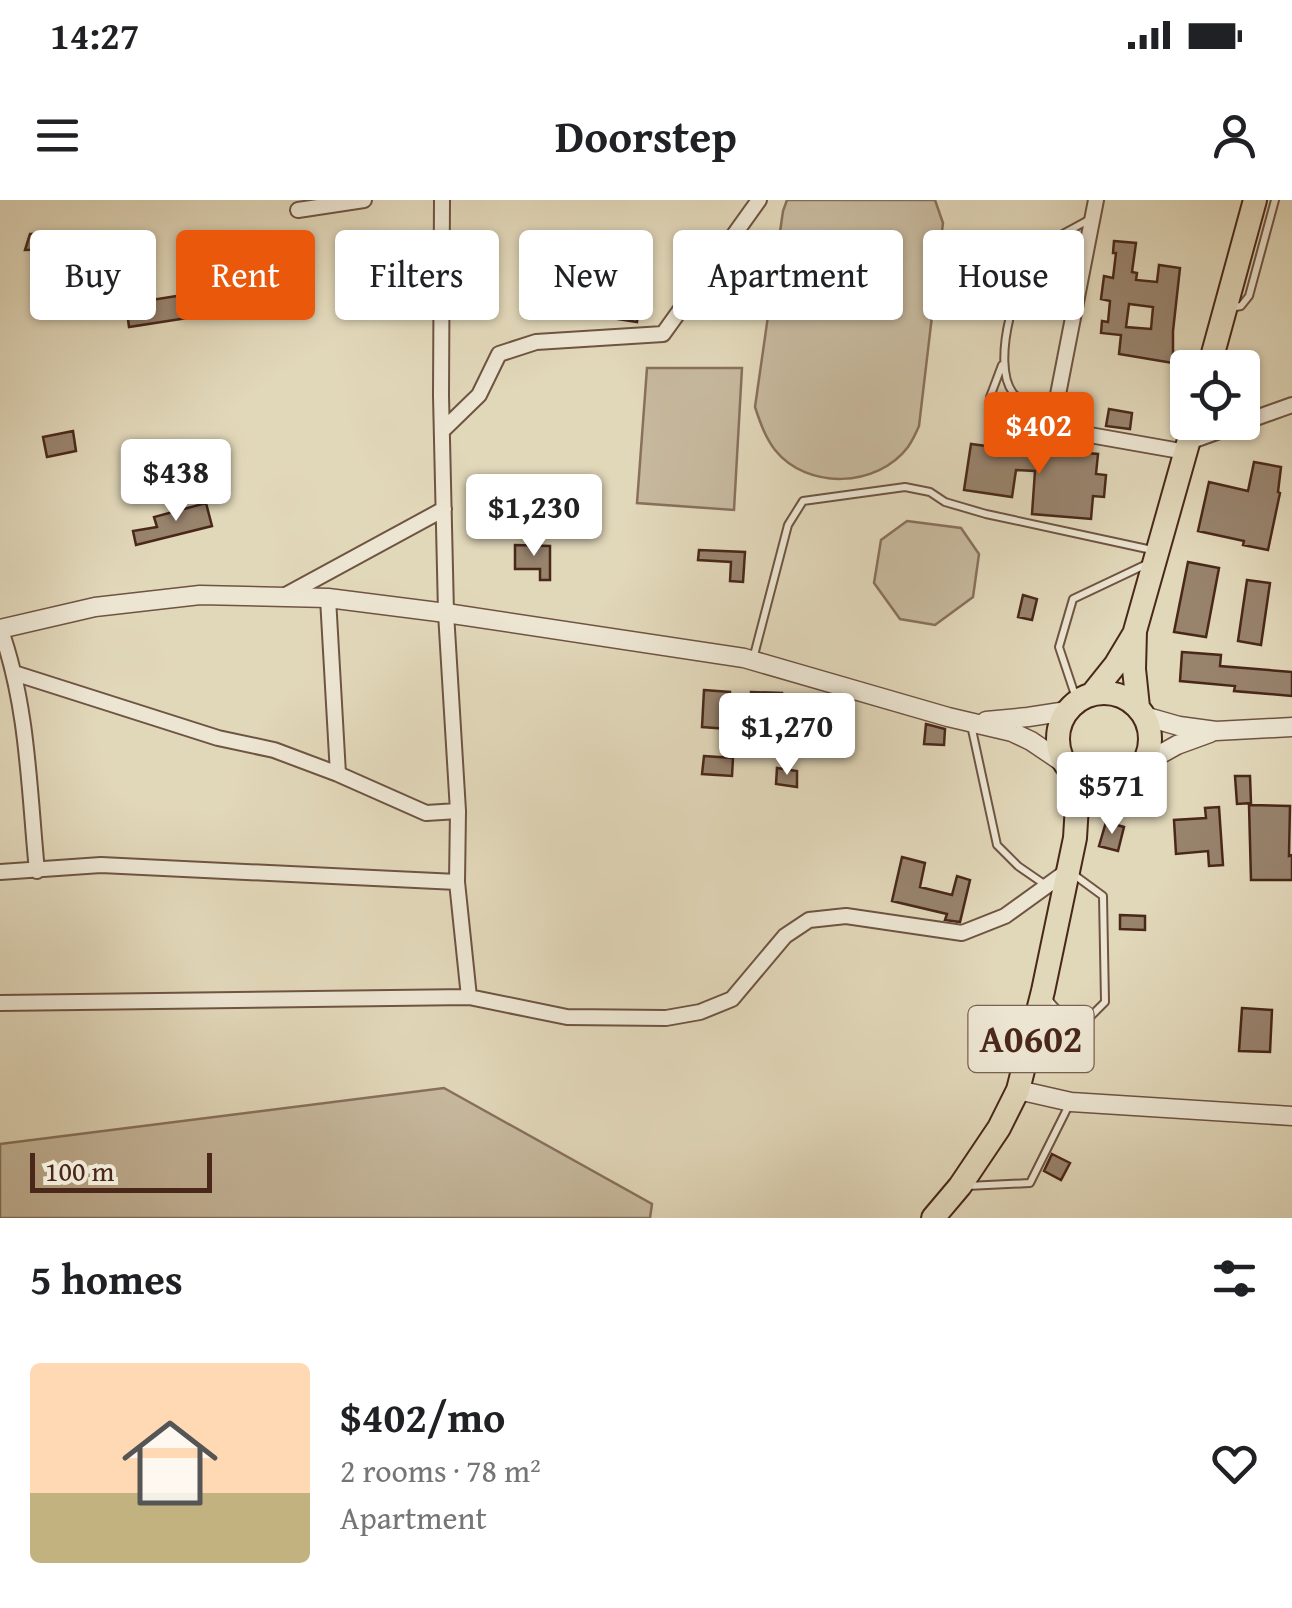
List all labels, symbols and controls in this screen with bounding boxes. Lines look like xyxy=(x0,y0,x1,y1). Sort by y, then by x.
text: 14:27 xyxy=(50,7,140,63)
text: Doorstep xyxy=(555,103,737,168)
icon: menu xyxy=(30,108,85,163)
icon: person xyxy=(1207,108,1262,163)
chip: Buy xyxy=(30,230,156,320)
chip: Rent xyxy=(176,230,315,320)
chip: Filters xyxy=(335,230,499,320)
chip: New xyxy=(519,230,653,320)
chip: Apartment xyxy=(673,230,903,320)
chip: House xyxy=(923,230,1084,320)
map controls xyxy=(1170,350,1260,440)
button: locate xyxy=(1170,350,1260,440)
pin: $402 xyxy=(980,392,1098,477)
text: $402 xyxy=(1006,401,1072,448)
pin: $438 xyxy=(117,439,235,524)
text: $438 xyxy=(143,448,209,495)
pin: $1,230 xyxy=(453,474,615,559)
text: $1,230 xyxy=(488,483,580,530)
pin: $1,270 xyxy=(706,693,868,778)
text: $1,270 xyxy=(741,702,833,749)
pin: $571 xyxy=(1053,752,1171,837)
text: $571 xyxy=(1079,761,1145,808)
road number: A0602 xyxy=(968,1006,1094,1072)
scale bar xyxy=(30,1148,212,1193)
text: 100 m xyxy=(45,1150,114,1191)
text: 5 homes xyxy=(30,1248,183,1309)
icon: filters xyxy=(1207,1251,1262,1306)
text: $402/mo xyxy=(340,1386,505,1447)
icon: home xyxy=(110,1403,230,1523)
icon: heart xyxy=(1207,1436,1262,1491)
text: 2 rooms · 78 m² xyxy=(340,1447,541,1494)
text: Apartment xyxy=(340,1494,487,1541)

